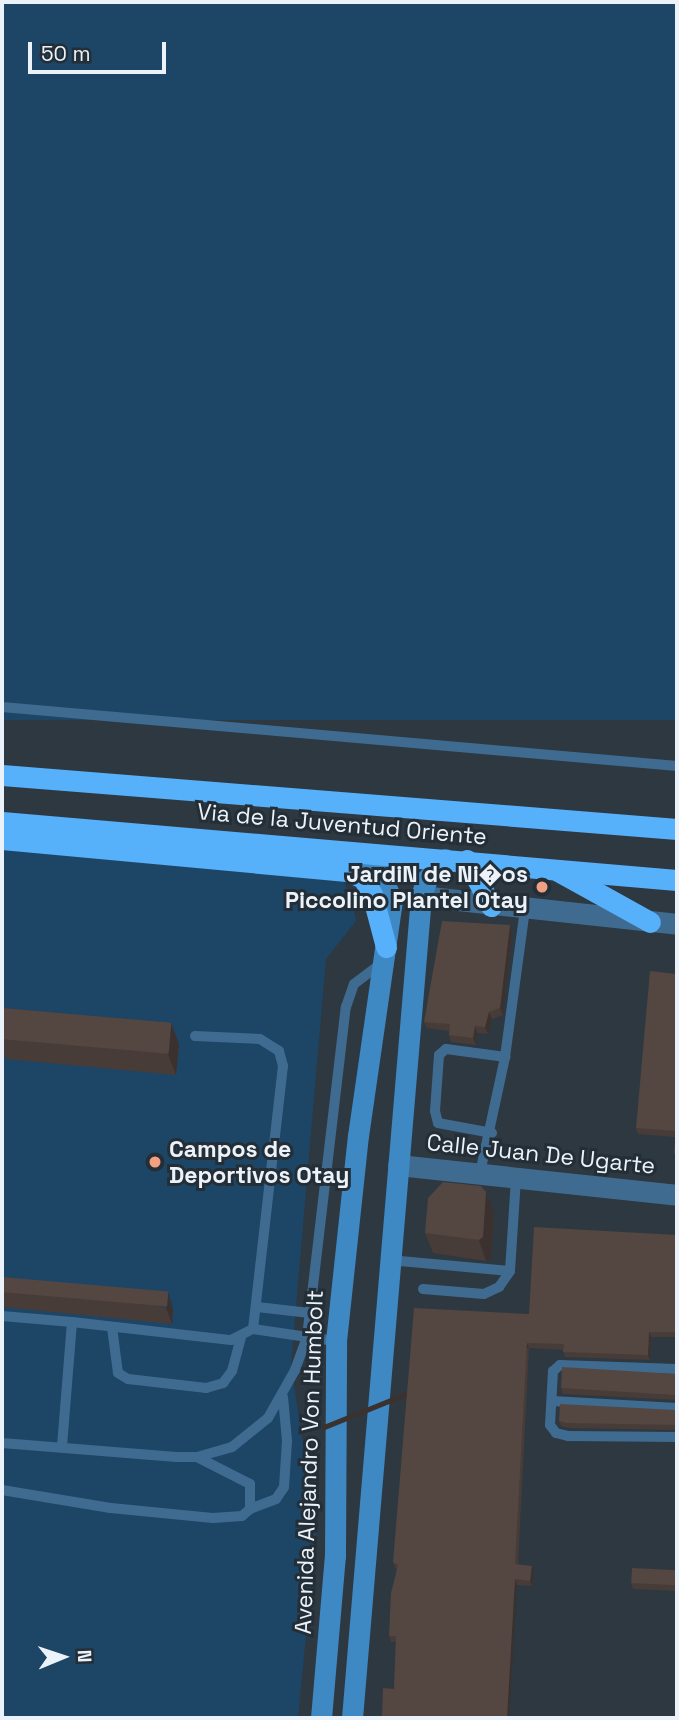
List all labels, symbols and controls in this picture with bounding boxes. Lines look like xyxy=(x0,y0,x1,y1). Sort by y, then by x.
scale bar xyxy=(32,28,170,72)
text: 50 m xyxy=(41,40,91,67)
street label: Via de la Juventud Oriente xyxy=(196,798,488,850)
place label: JardiN de Ni�os Piccolino Plantel Otay xyxy=(285,860,528,914)
marker: JardiN de Ni�os Piccolino Plantel Otay xyxy=(534,879,550,895)
street label: Calle Juan De Ugarte xyxy=(425,1128,657,1180)
place label: Campos de Deportivos Otay xyxy=(169,1135,349,1189)
marker: Campos de Deportivos Otay xyxy=(147,1154,163,1170)
street label: Avenida Alejandro Von Humbolt xyxy=(289,1289,329,1635)
north arrow xyxy=(28,1622,98,1692)
text: N xyxy=(72,1649,97,1663)

